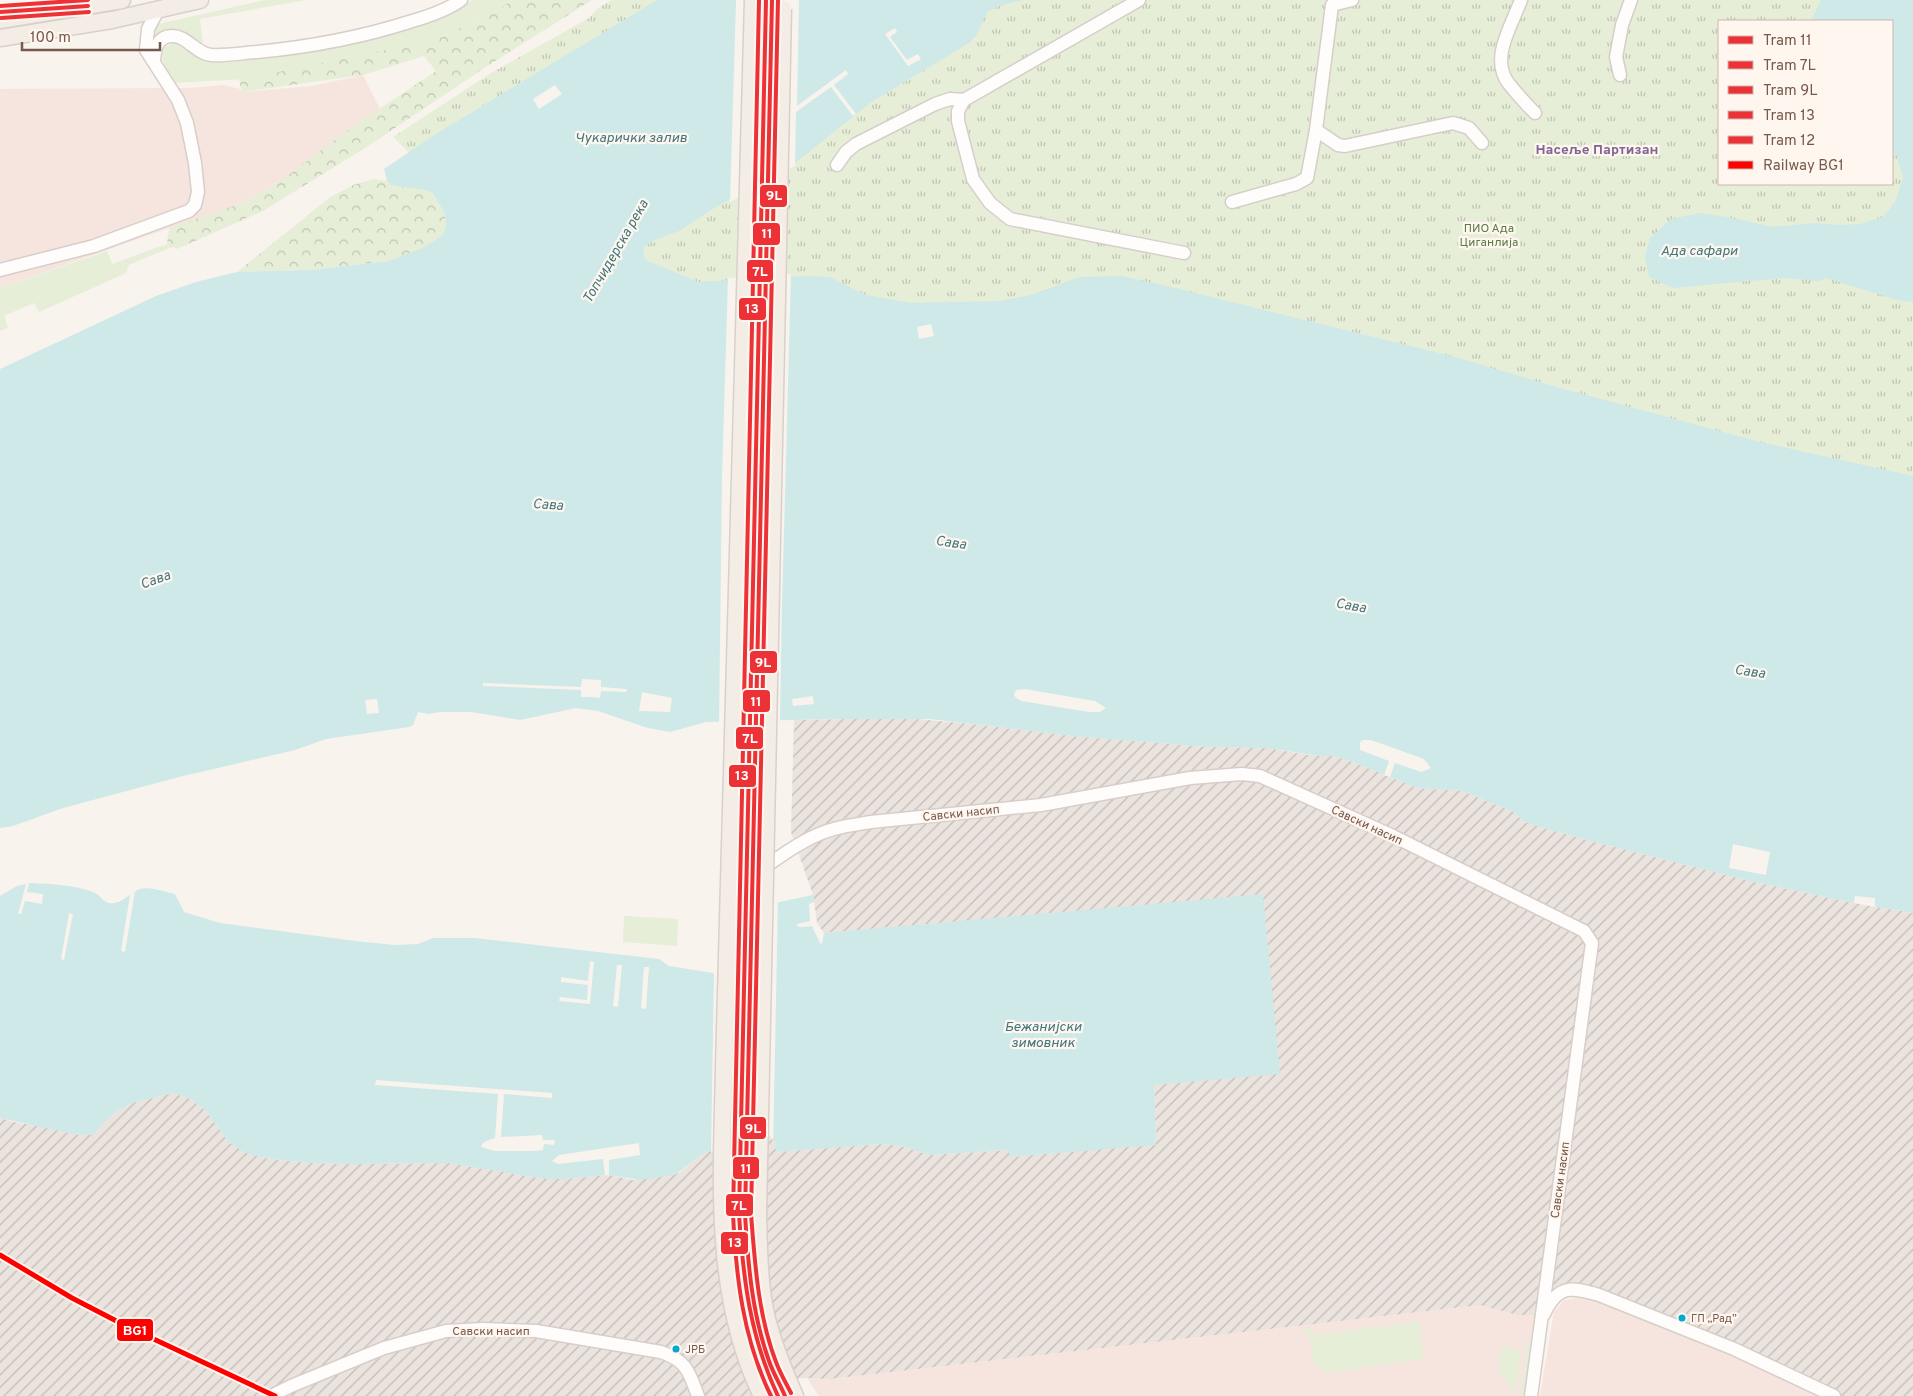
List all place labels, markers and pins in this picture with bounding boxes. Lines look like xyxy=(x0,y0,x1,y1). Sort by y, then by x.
place label: ГП „Рад” xyxy=(1691,1312,1737,1326)
marker: ГП „Рад” xyxy=(1677,1313,1687,1323)
place label: ЈРБ xyxy=(685,1343,705,1357)
marker: ЈРБ xyxy=(671,1344,681,1354)

